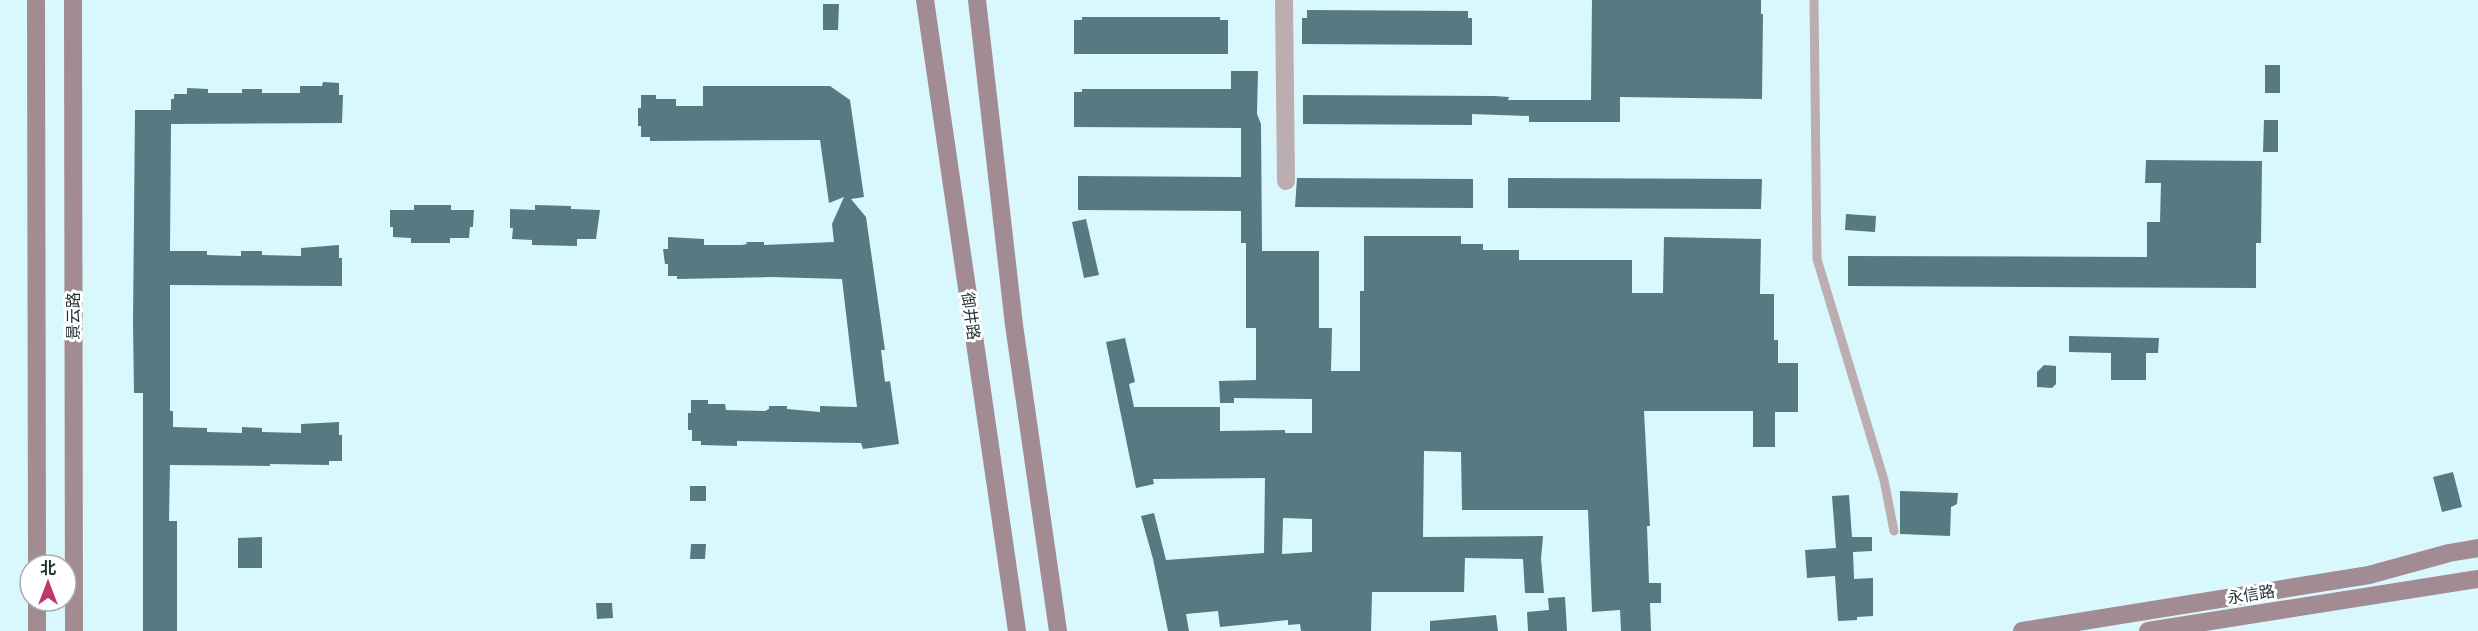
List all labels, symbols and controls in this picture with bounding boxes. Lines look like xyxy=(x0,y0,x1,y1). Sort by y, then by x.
street label: 御井路 xyxy=(958,291,984,341)
street label: 景云路 xyxy=(63,292,83,340)
north arrow xyxy=(18,553,78,613)
text: 北 xyxy=(40,558,56,578)
street label: 永信路 xyxy=(2226,580,2276,608)

